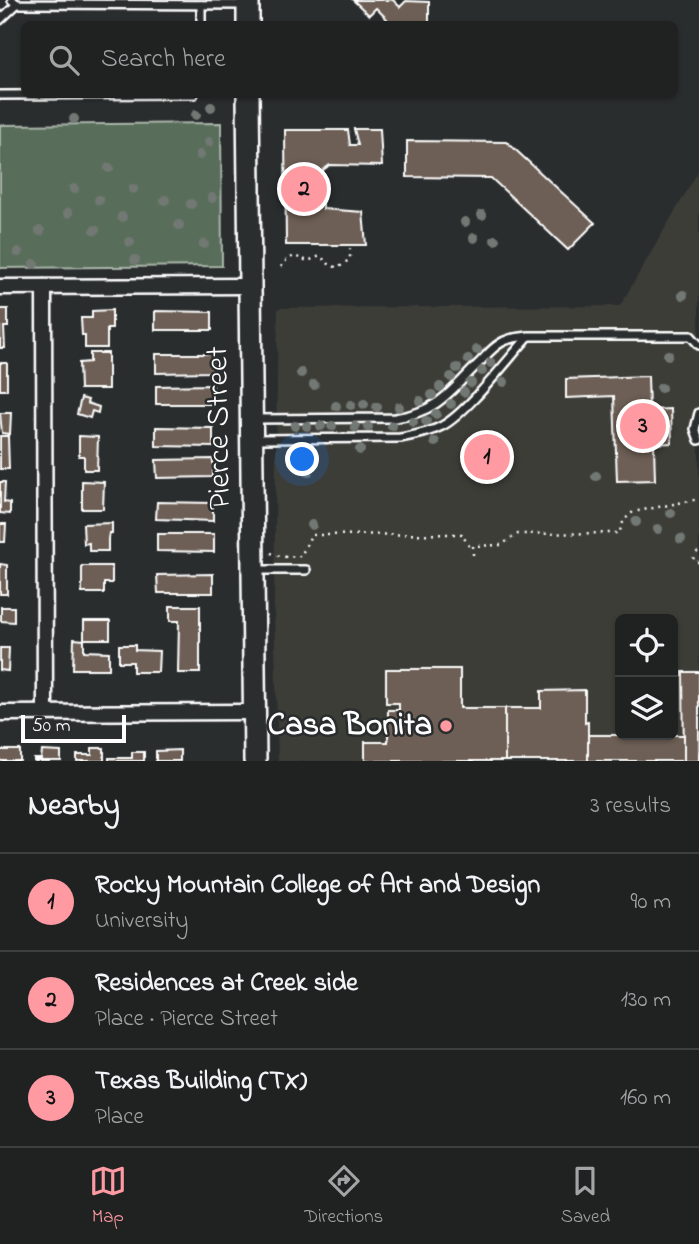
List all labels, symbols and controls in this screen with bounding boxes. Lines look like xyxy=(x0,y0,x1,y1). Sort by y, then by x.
search box xyxy=(21,21,678,98)
icon: search xyxy=(45,41,83,79)
text: Search here xyxy=(101,41,226,79)
pin: 2 xyxy=(281,163,327,215)
street label: Pierce Street xyxy=(195,345,245,510)
pin: 3 xyxy=(620,400,666,452)
pin: 1 xyxy=(464,431,510,483)
your location xyxy=(285,442,319,476)
map controls xyxy=(615,614,678,740)
button: locate xyxy=(615,614,678,677)
button: layers xyxy=(615,677,678,740)
place label: Casa Bonita xyxy=(268,703,432,750)
scale bar xyxy=(21,712,126,744)
text: 50 m xyxy=(32,713,71,740)
marker: Casa Bonita xyxy=(438,718,454,734)
text: Nearby xyxy=(28,785,120,829)
text: 3 results xyxy=(590,790,671,823)
text: Rocky Mountain College of Art and Design xyxy=(95,867,540,905)
text: 1 xyxy=(47,886,55,919)
text: 90 m xyxy=(631,886,671,919)
text: University xyxy=(95,905,188,938)
text: Residences at Creek side xyxy=(95,965,358,1003)
text: 2 xyxy=(45,984,57,1017)
text: 130 m xyxy=(621,984,671,1017)
text: Place · Pierce Street xyxy=(95,1003,278,1036)
text: Texas Building (TX) xyxy=(95,1063,307,1101)
text: 3 xyxy=(46,1082,56,1115)
text: 160 m xyxy=(620,1082,671,1115)
text: Place xyxy=(95,1101,144,1134)
tab: Map xyxy=(89,1162,127,1231)
tab: Directions xyxy=(304,1162,383,1231)
tab: Saved xyxy=(561,1162,610,1231)

